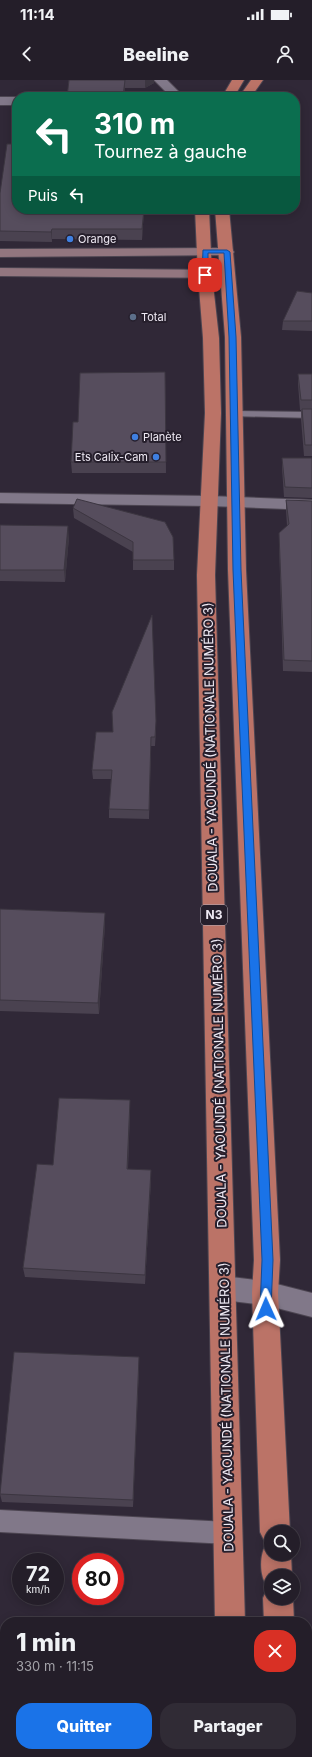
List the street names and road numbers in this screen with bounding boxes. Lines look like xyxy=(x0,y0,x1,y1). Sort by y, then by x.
street label: DOUALA - YAOUNDÉ (NATIONALE NUMÉRO 3) xyxy=(199,602,221,892)
road number: N3 xyxy=(201,905,227,925)
street label: DOUALA - YAOUNDÉ (NATIONALE NUMÉRO 3) xyxy=(208,938,230,1228)
street label: DOUALA - YAOUNDÉ (NATIONALE NUMÉRO 3) xyxy=(215,1262,237,1552)

